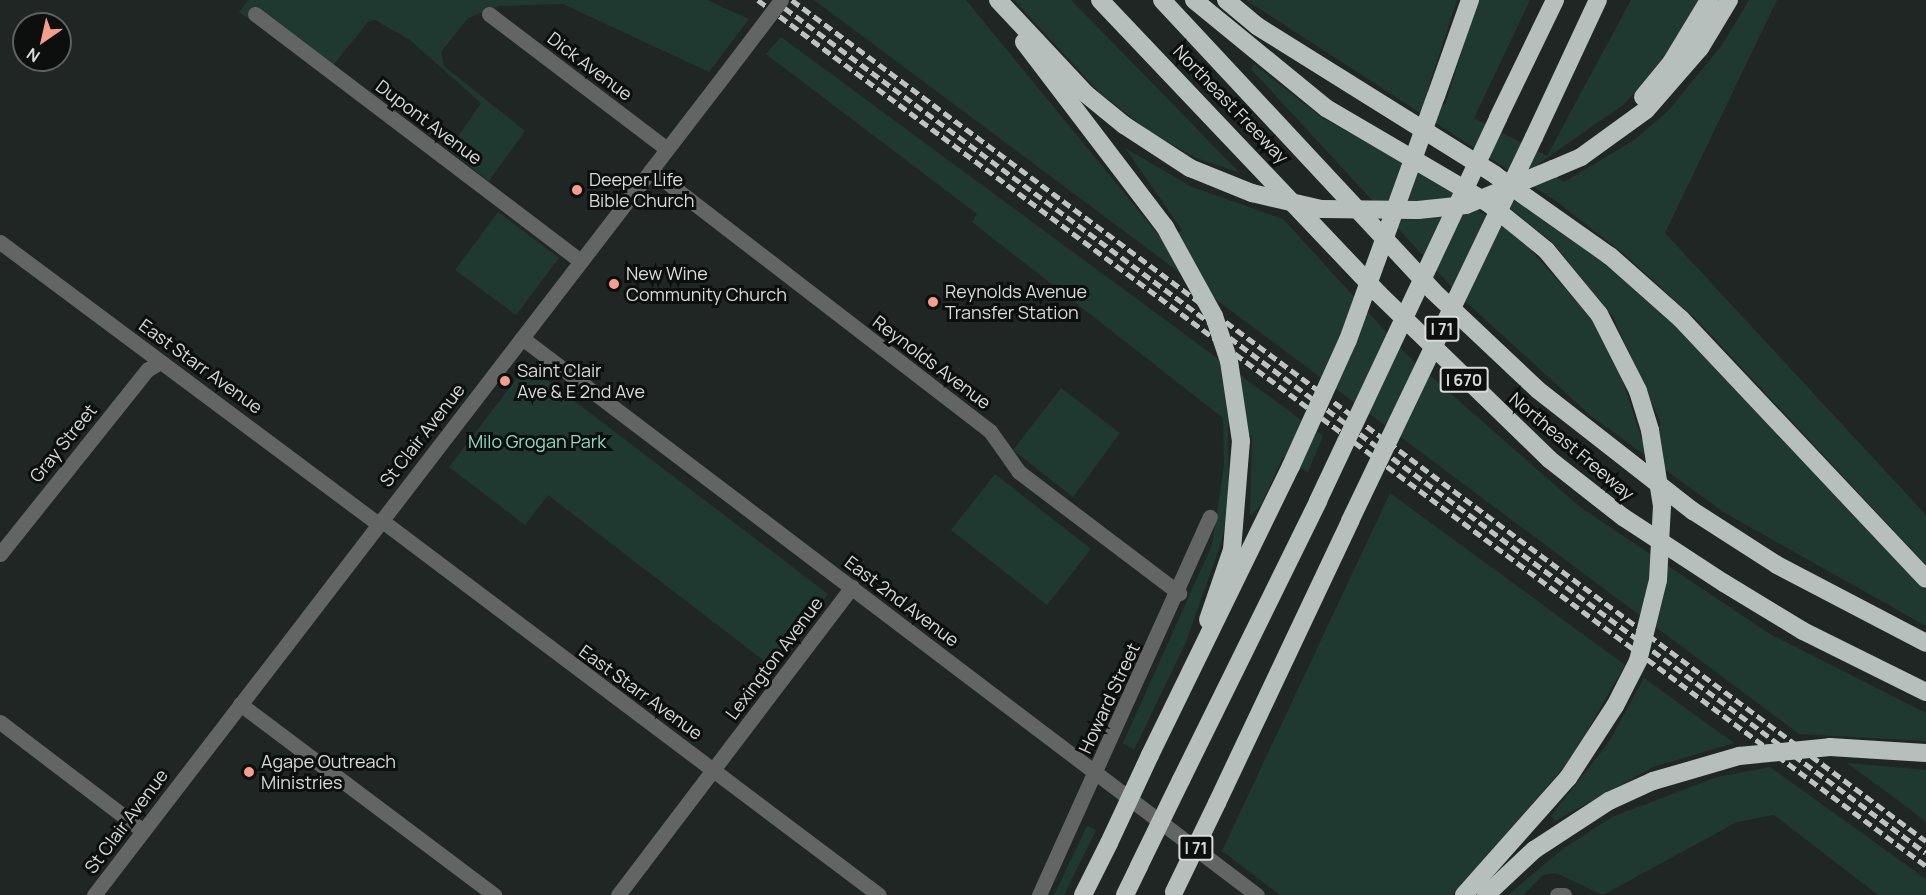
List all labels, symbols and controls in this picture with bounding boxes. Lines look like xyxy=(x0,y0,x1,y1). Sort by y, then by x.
north arrow xyxy=(12,12,72,72)
street label: Dick Avenue xyxy=(543,27,637,105)
street label: Northeast Freeway xyxy=(1169,40,1293,168)
text: N xyxy=(22,43,44,68)
street label: Dupont Avenue xyxy=(372,75,486,169)
place label: Deeper Life Bible Church xyxy=(589,169,694,212)
marker: Deeper Life Bible Church xyxy=(570,183,584,197)
place label: New Wine Community Church xyxy=(626,263,787,306)
marker: New Wine Community Church xyxy=(607,277,621,291)
place label: Reynolds Avenue Transfer Station xyxy=(945,281,1087,324)
marker: Reynolds Avenue Transfer Station xyxy=(926,295,940,309)
street label: Reynolds Avenue xyxy=(869,311,995,413)
street label: East Starr Avenue xyxy=(135,314,267,418)
road number: I 71 xyxy=(1424,316,1460,342)
place label: Saint Clair Ave & E 2nd Ave xyxy=(517,360,645,403)
road number: I 670 xyxy=(1438,367,1490,393)
marker: Saint Clair Ave & E 2nd Ave xyxy=(498,374,512,388)
street label: St Clair Avenue xyxy=(375,379,469,491)
street label: Northeast Freeway xyxy=(1505,388,1639,504)
street label: Gray Street xyxy=(25,400,101,486)
park label: Milo Grogan Park xyxy=(468,430,606,452)
street label: East 2nd Avenue xyxy=(841,551,963,651)
street label: Lexington Avenue xyxy=(721,592,827,724)
street label: Howard Street xyxy=(1074,639,1144,757)
street label: East Starr Avenue xyxy=(575,640,707,744)
place label: Agape Outreach Ministries xyxy=(261,751,396,794)
street label: St Clair Avenue xyxy=(80,765,172,877)
marker: Agape Outreach Ministries xyxy=(242,765,256,779)
road number: I 71 xyxy=(1178,835,1214,861)

